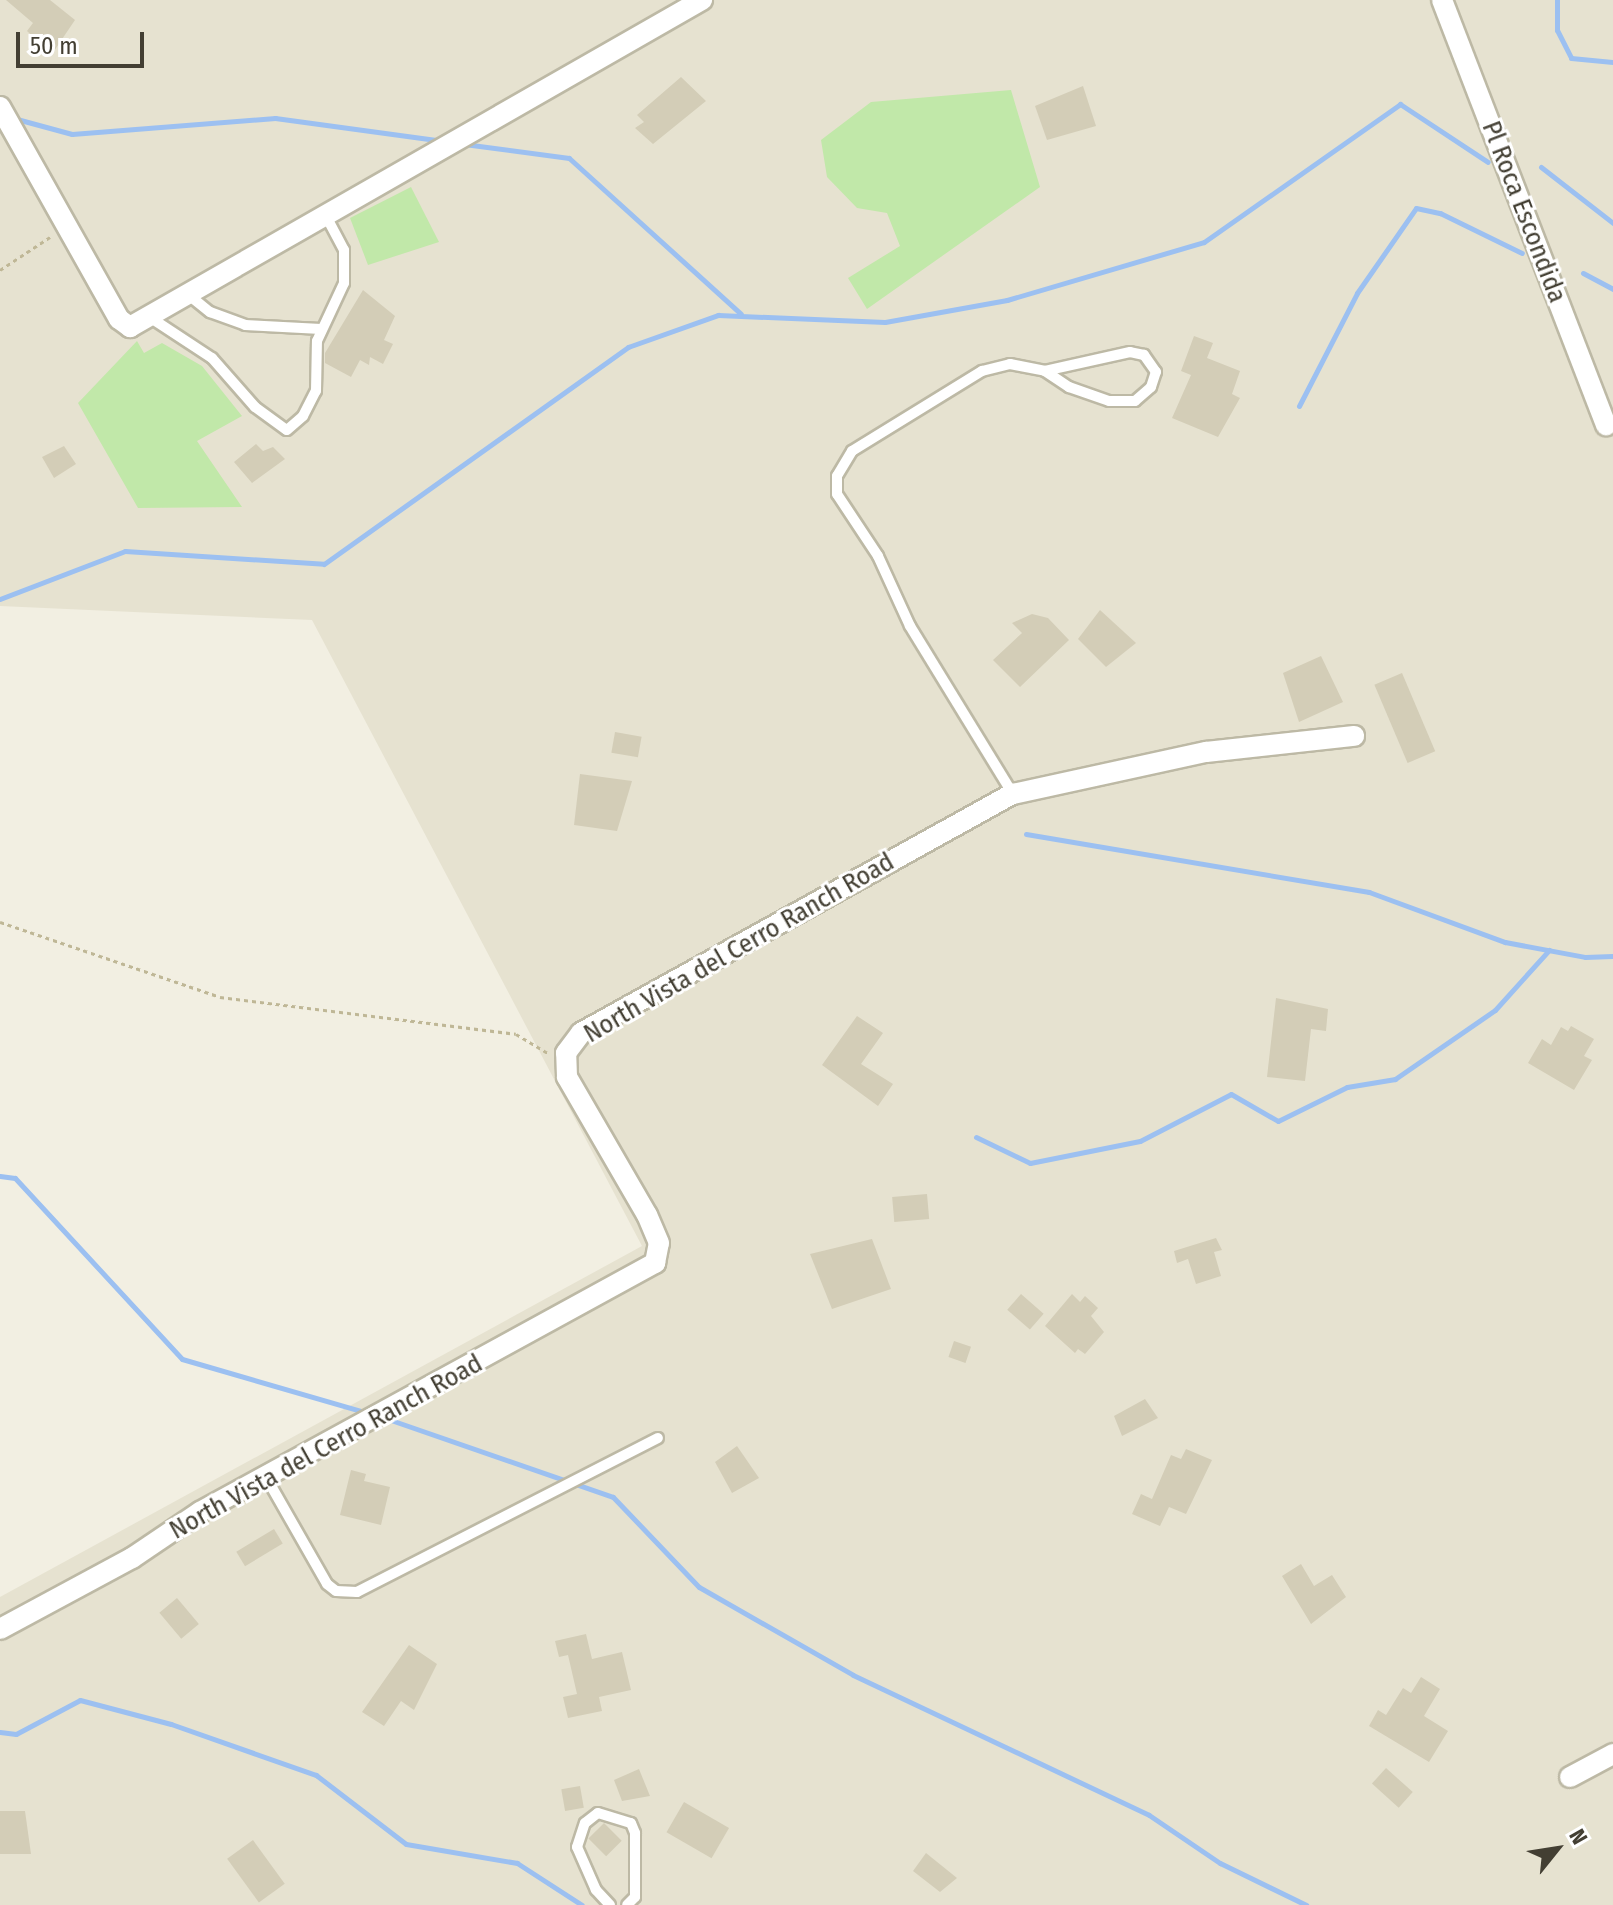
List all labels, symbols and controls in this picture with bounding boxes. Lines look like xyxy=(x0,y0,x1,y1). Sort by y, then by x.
scale bar xyxy=(20,16,148,66)
text: 50 m xyxy=(30,32,78,60)
street label: Pl Roca Escondida xyxy=(1475,117,1573,307)
street label: North Vista del Cerro Ranch Road xyxy=(579,846,899,1050)
street label: North Vista del Cerro Ranch Road xyxy=(164,1348,488,1546)
north arrow xyxy=(1517,1809,1597,1889)
text: N xyxy=(1563,1824,1593,1849)

